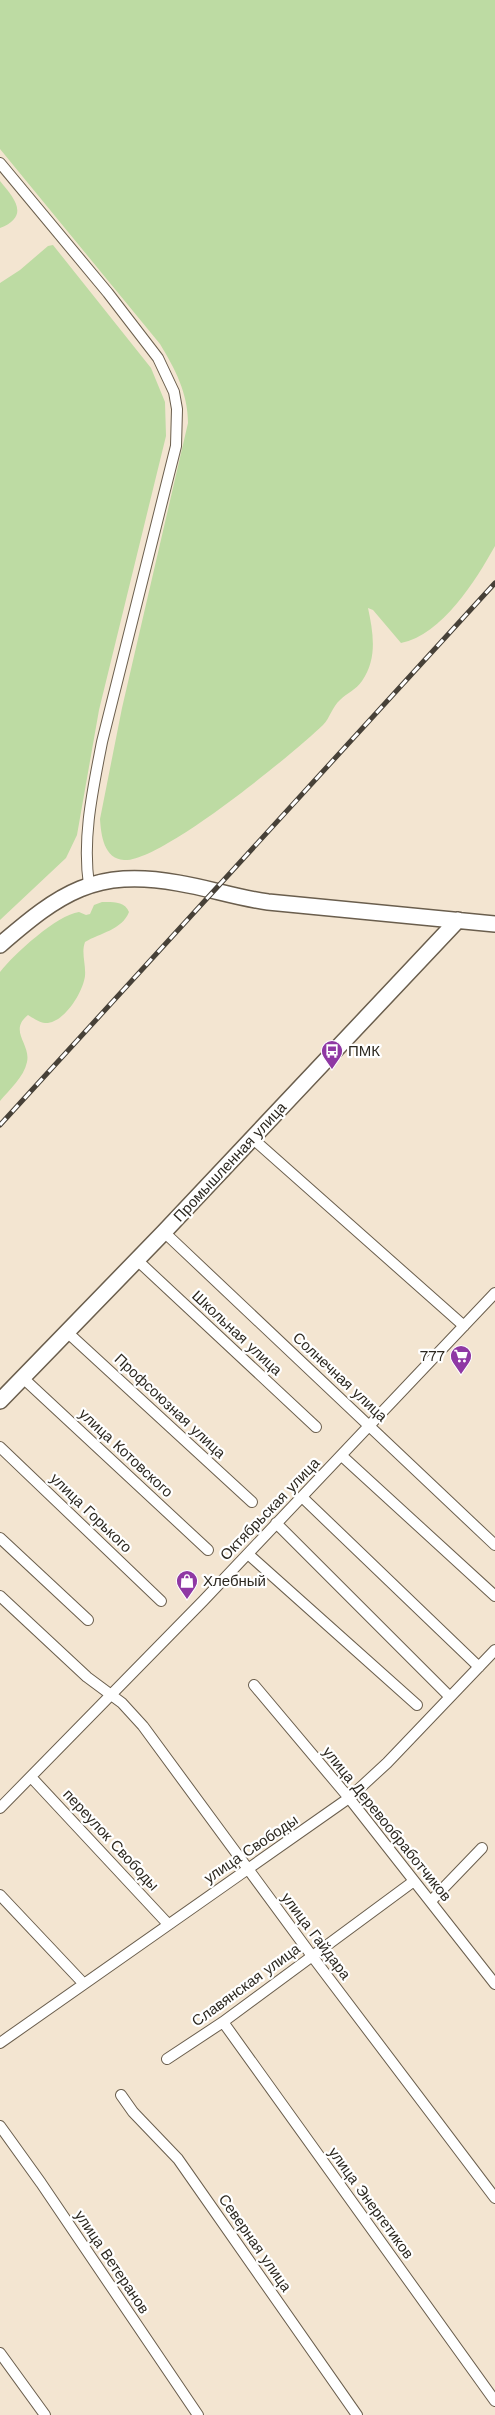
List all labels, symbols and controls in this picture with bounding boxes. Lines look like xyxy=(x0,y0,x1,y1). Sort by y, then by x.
bus stop icon: ПМК xyxy=(320,1039,344,1070)
place label: ПМК xyxy=(348,1042,380,1060)
street label: Промышленная улица xyxy=(170,1098,291,1226)
street label: Школьная улица xyxy=(188,1287,286,1380)
street label: Солнечная улица xyxy=(289,1329,391,1426)
supermarket icon: 777 xyxy=(449,1344,473,1375)
place label: 777 xyxy=(420,1347,445,1365)
street label: Профсоюзная улица xyxy=(111,1350,230,1462)
street label: улица Котовского xyxy=(75,1405,177,1501)
street label: Октябрьская улица xyxy=(217,1454,324,1564)
street label: улица Горького xyxy=(46,1470,136,1556)
shop icon: Хлебный xyxy=(175,1569,199,1600)
place label: Хлебный xyxy=(203,1572,266,1590)
street label: улица Деревообработчиков xyxy=(319,1743,455,1905)
street label: переулок Свободы xyxy=(59,1786,163,1894)
street label: улица Свободы xyxy=(201,1811,301,1887)
street label: улица Гайдара xyxy=(277,1889,355,1984)
street label: Славянская улица xyxy=(188,1939,304,2030)
street label: улица Энергетиков xyxy=(325,2144,417,2262)
street label: Северная улица xyxy=(215,2191,296,2296)
street label: улица Ветеранов xyxy=(71,2207,153,2317)

